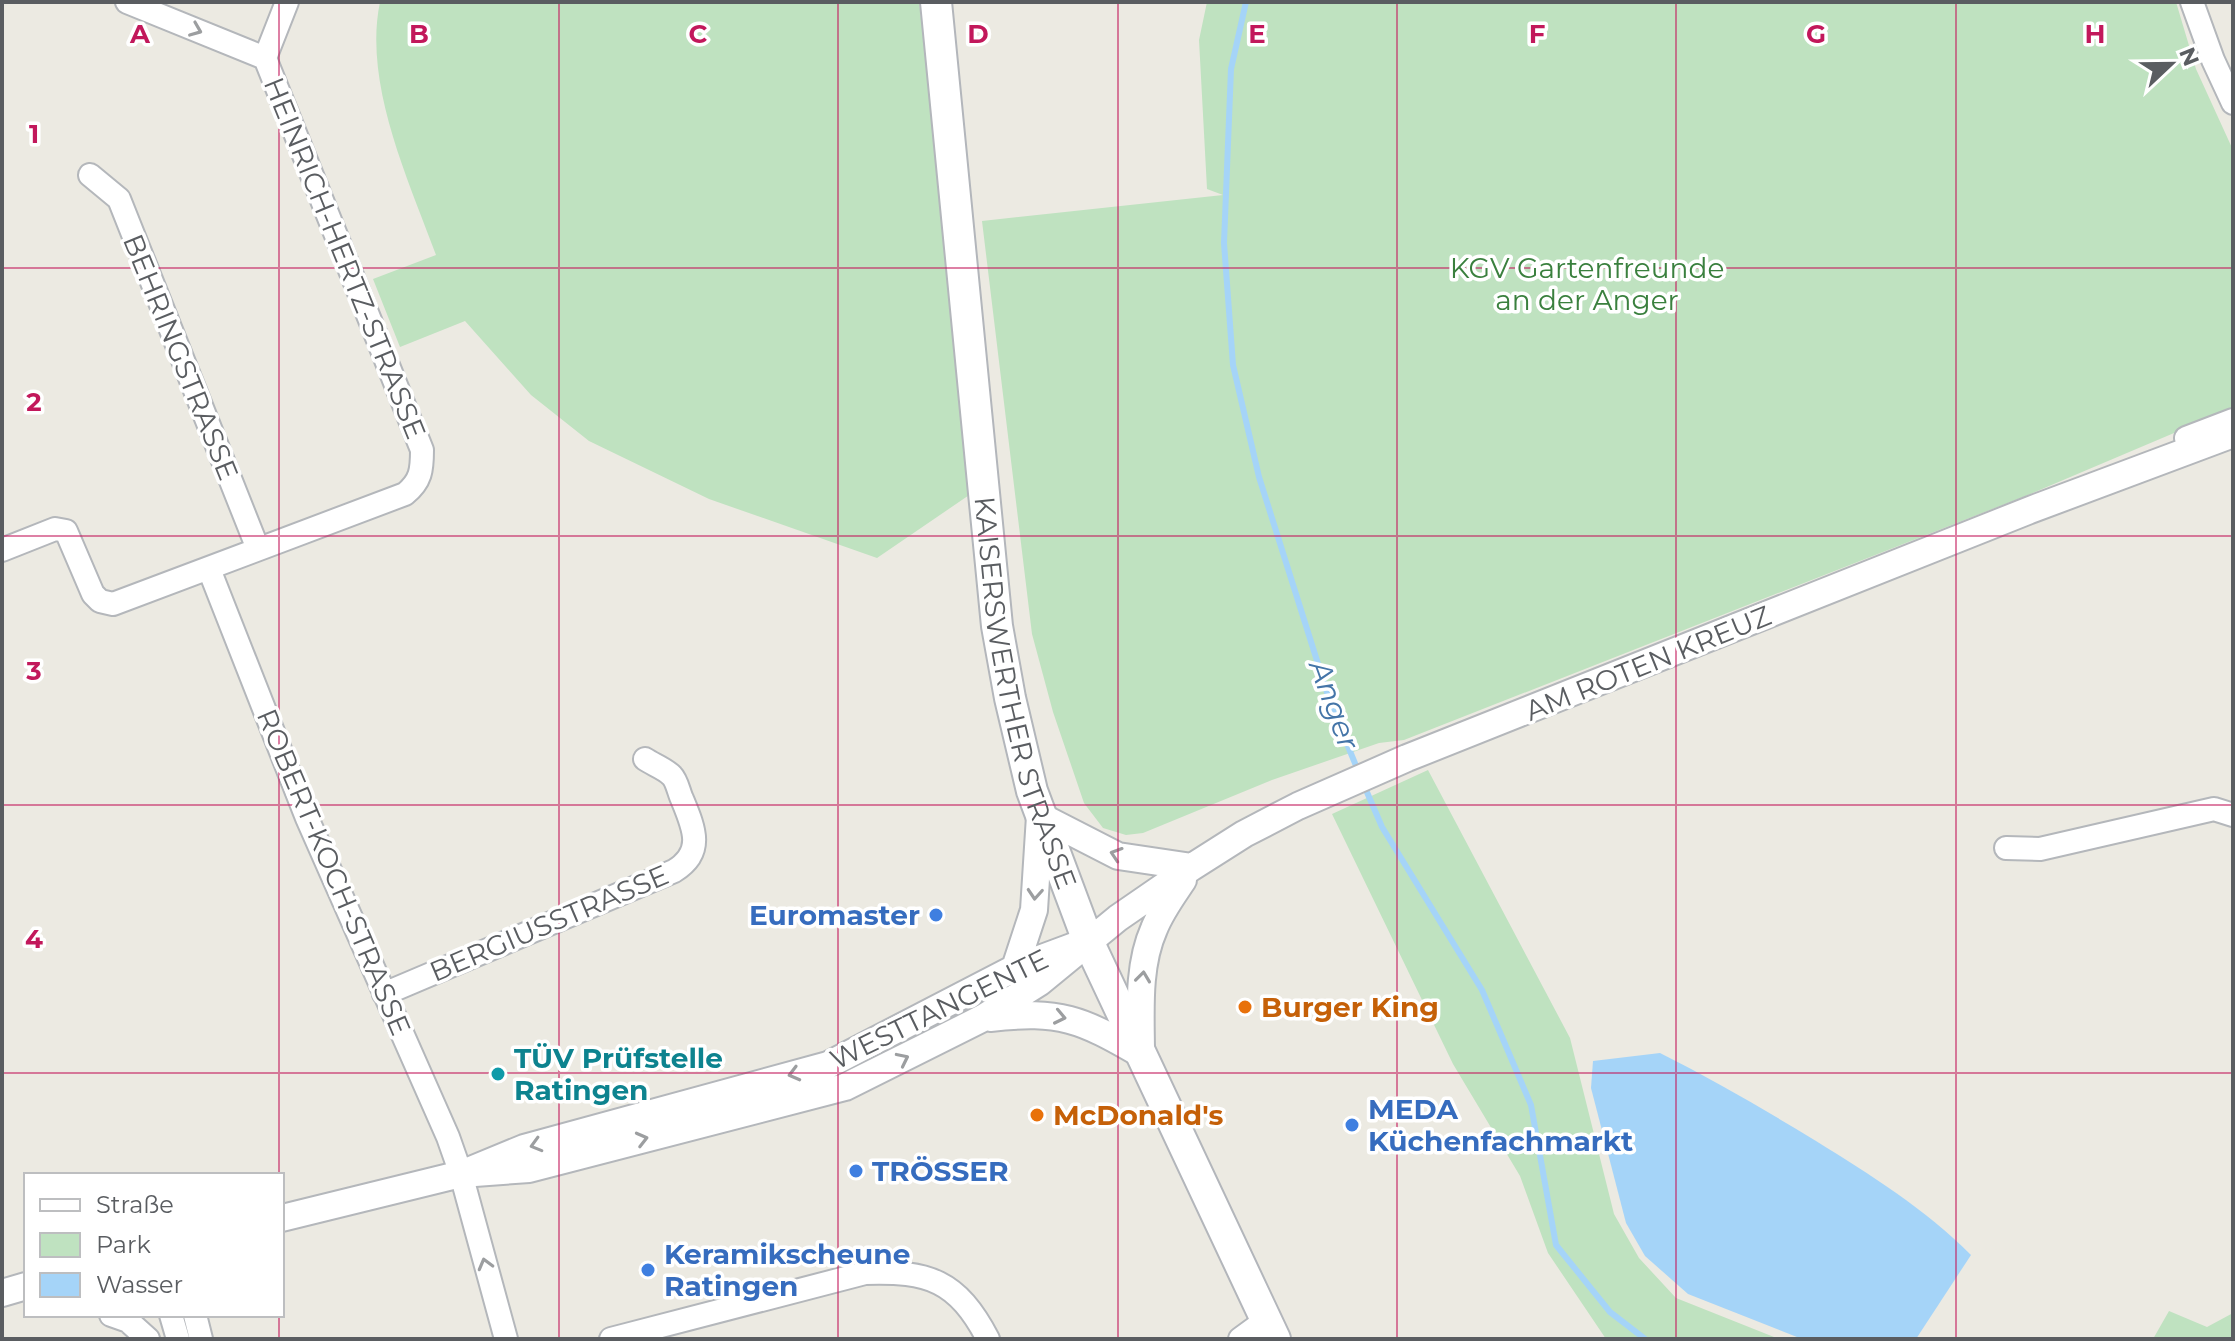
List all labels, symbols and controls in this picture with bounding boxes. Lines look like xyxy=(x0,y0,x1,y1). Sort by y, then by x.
text: A xyxy=(129,18,151,50)
text: B xyxy=(409,18,429,50)
text: C xyxy=(689,18,708,50)
text: D xyxy=(967,18,989,50)
text: E xyxy=(1248,18,1266,50)
text: F xyxy=(1529,18,1545,50)
text: G xyxy=(1806,18,1826,50)
text: H xyxy=(2084,18,2106,50)
one-way arrow xyxy=(188,21,202,37)
north arrow xyxy=(2131,24,2211,104)
text: N xyxy=(2173,43,2205,70)
street label: HEINRICH-HERTZ-STRASSE xyxy=(257,72,433,444)
text: 1 xyxy=(29,118,39,150)
street label: BEHRINGSTRASSE xyxy=(116,229,246,485)
park label: KGV Gartenfreunde an der Anger xyxy=(1450,251,1724,317)
text: 2 xyxy=(26,386,42,418)
street label: KAISERSWERTHER STRASSE xyxy=(967,495,1084,894)
street label: AM ROTEN KREUZ xyxy=(1520,598,1776,728)
water label: Anger xyxy=(1301,653,1368,756)
text: 3 xyxy=(25,655,42,687)
street label: ROBERT-KOCH-STRASSE xyxy=(250,704,418,1040)
one-way arrow xyxy=(1109,847,1123,863)
street label: BERGIUSSTRASSE xyxy=(424,857,674,989)
one-way arrow xyxy=(1027,888,1044,901)
place label: Euromaster xyxy=(749,898,920,932)
marker: Euromaster xyxy=(927,906,945,924)
text: 4 xyxy=(25,923,43,955)
street label: WESTTANGENTE xyxy=(824,941,1054,1077)
one-way arrow xyxy=(1135,970,1152,983)
place label: Burger King xyxy=(1261,990,1439,1024)
marker: Burger King xyxy=(1236,998,1254,1016)
one-way arrow xyxy=(1053,1008,1067,1025)
place label: TÜV Prüfstelle Ratingen xyxy=(514,1041,723,1107)
one-way arrow xyxy=(895,1053,910,1069)
marker: TÜV Prüfstelle Ratingen xyxy=(489,1065,507,1083)
one-way arrow xyxy=(787,1065,801,1082)
place label: MEDA Küchenfachmarkt xyxy=(1368,1092,1633,1158)
place label: McDonald's xyxy=(1053,1098,1224,1132)
marker: McDonald's xyxy=(1028,1106,1046,1124)
marker: MEDA Küchenfachmarkt xyxy=(1343,1116,1361,1134)
one-way arrow xyxy=(635,1132,649,1149)
one-way arrow xyxy=(529,1136,543,1152)
place label: TRÖSSER xyxy=(872,1154,1009,1188)
marker: TRÖSSER xyxy=(847,1162,865,1180)
legend xyxy=(24,1173,284,1317)
text: Straße xyxy=(96,1190,174,1219)
text: Park xyxy=(96,1230,151,1259)
place label: Keramikscheune Ratingen xyxy=(664,1237,910,1303)
one-way arrow xyxy=(478,1257,494,1271)
marker: Keramikscheune Ratingen xyxy=(639,1261,657,1279)
text: Wasser xyxy=(96,1270,183,1299)

